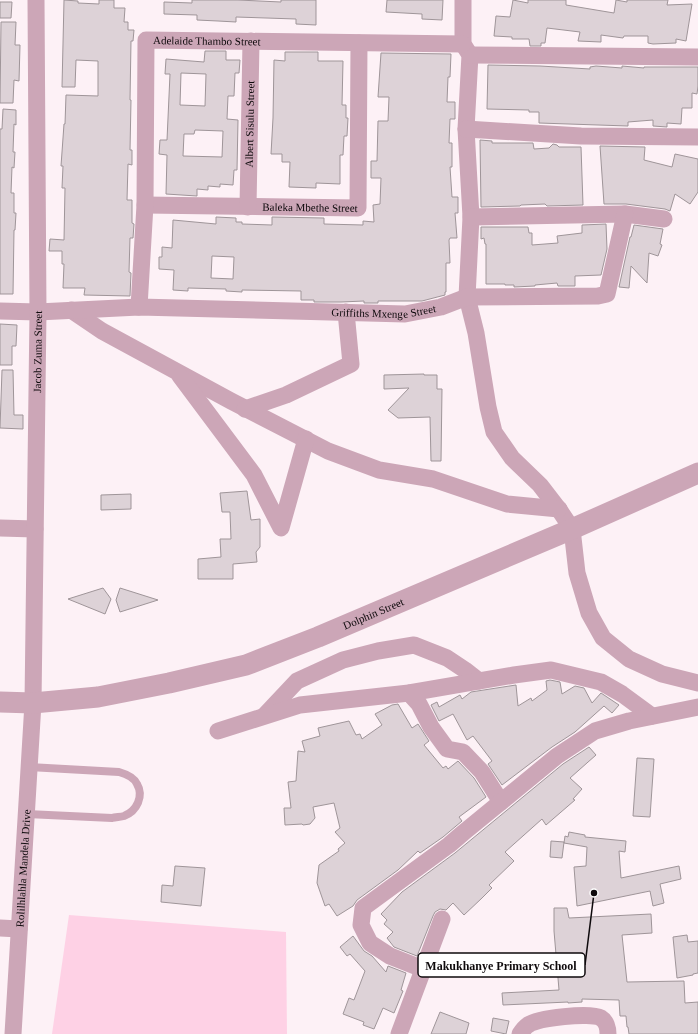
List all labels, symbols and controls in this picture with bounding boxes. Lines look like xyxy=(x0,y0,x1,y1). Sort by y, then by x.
street label: Adelaide Thambo Street xyxy=(153,34,261,47)
street label: Albert Sisulu Street xyxy=(243,80,256,168)
street label: Baleka Mbethe Street xyxy=(262,201,358,214)
street label: Griffiths Mxenge Street xyxy=(331,302,437,320)
street label: Jacob Zuma Street xyxy=(31,311,44,393)
street label: Dolphin Street xyxy=(341,595,405,632)
street label: Rolilhlahla Mandela Drive xyxy=(13,809,33,928)
callout: Makukhanye Primary School xyxy=(418,953,585,977)
text: Makukhanye Primary School xyxy=(425,959,577,973)

